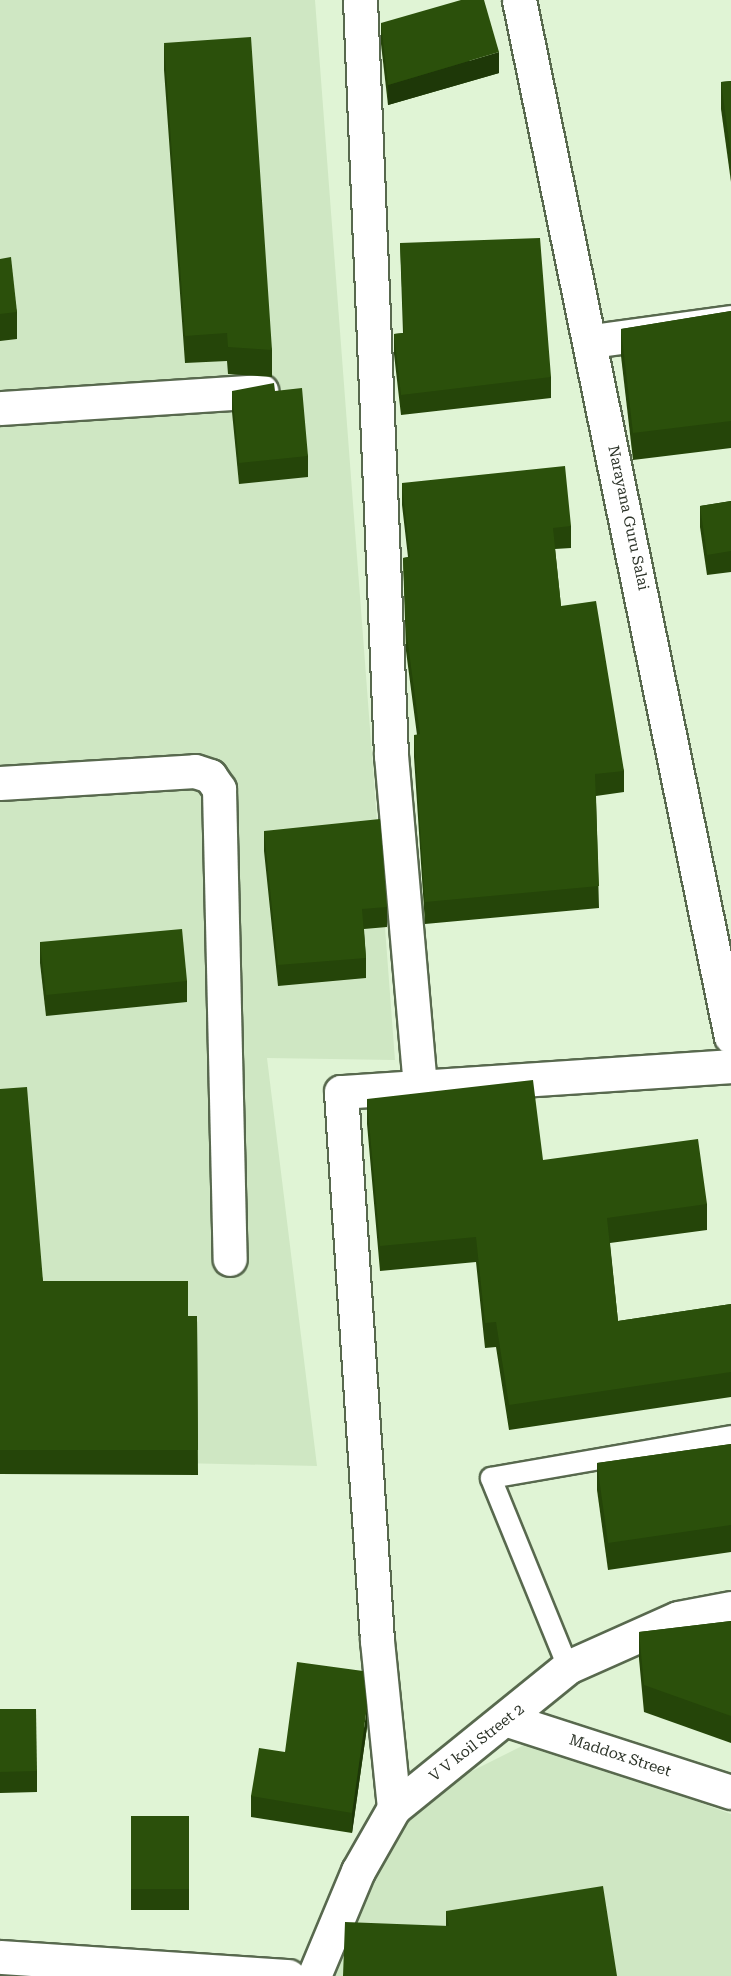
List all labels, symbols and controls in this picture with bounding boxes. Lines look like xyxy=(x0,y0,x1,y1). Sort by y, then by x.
street label: Narayana Guru Salai xyxy=(604,444,652,592)
street label: V V koil Street 2 xyxy=(426,1700,528,1786)
street label: Maddox Street xyxy=(567,1731,673,1781)

